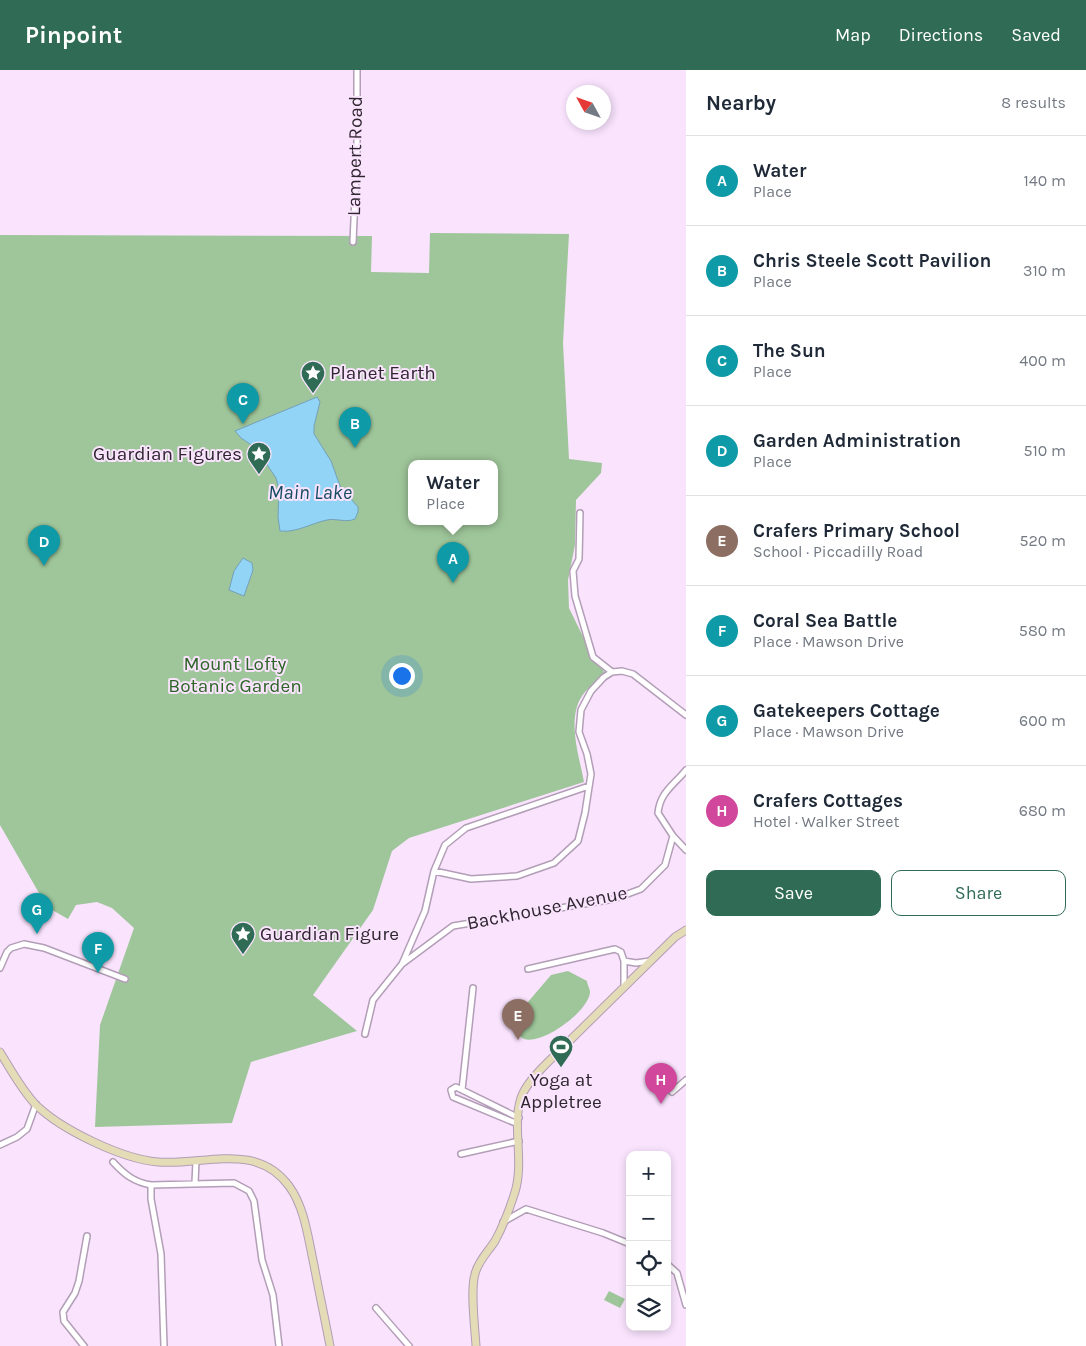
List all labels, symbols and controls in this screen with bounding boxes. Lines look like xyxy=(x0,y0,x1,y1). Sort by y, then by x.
text: Pinpoint xyxy=(25,21,122,49)
text: Map xyxy=(835,24,871,46)
text: Directions xyxy=(899,24,983,46)
text: Saved xyxy=(1011,24,1061,46)
north arrow xyxy=(566,85,611,130)
text: Nearby xyxy=(706,91,776,115)
text: 8 results xyxy=(1001,93,1066,112)
street label: Lampert Road xyxy=(343,96,367,216)
text: Water xyxy=(753,160,806,182)
text: A xyxy=(717,171,727,190)
text: 140 m xyxy=(1024,171,1066,190)
text: Place xyxy=(753,182,792,201)
text: Chris Steele Scott Pavilion xyxy=(753,250,991,272)
text: B xyxy=(717,261,727,280)
text: 310 m xyxy=(1023,261,1066,280)
text: Place xyxy=(753,272,792,291)
text: The Sun xyxy=(753,340,826,362)
text: C xyxy=(717,351,727,370)
text: 400 m xyxy=(1019,351,1066,370)
place icon: Planet Earth xyxy=(300,360,326,394)
place label: Planet Earth xyxy=(330,362,436,384)
text: Place xyxy=(753,362,792,381)
pin: C xyxy=(227,383,259,424)
pin: B xyxy=(339,407,371,448)
text: Garden Administration xyxy=(753,430,961,452)
place icon: Guardian Figures xyxy=(246,441,272,475)
text: D xyxy=(717,441,727,460)
text: 510 m xyxy=(1023,441,1066,460)
place label: Guardian Figures xyxy=(93,443,242,465)
text: Place xyxy=(753,452,792,471)
popup xyxy=(408,460,498,525)
text: Water xyxy=(426,472,480,494)
water label: Main Lake xyxy=(268,481,352,504)
text: Place xyxy=(426,494,465,513)
text: Crafers Primary School xyxy=(753,520,960,542)
pin: D xyxy=(28,525,60,566)
text: E xyxy=(717,531,727,550)
text: 520 m xyxy=(1019,531,1066,550)
pin: A xyxy=(437,542,469,583)
text: School · Piccadilly Road xyxy=(753,542,923,561)
text: Coral Sea Battle xyxy=(753,610,897,632)
text: F xyxy=(718,621,726,640)
text: 580 m xyxy=(1019,621,1066,640)
text: Place · Mawson Drive xyxy=(753,632,904,651)
park label: Mount Lofty Botanic Garden xyxy=(168,653,302,697)
your location xyxy=(389,663,415,689)
text: Gatekeepers Cottage xyxy=(753,700,940,722)
text: G xyxy=(717,711,727,730)
text: 600 m xyxy=(1019,711,1066,730)
text: Place · Mawson Drive xyxy=(753,722,904,741)
text: Crafers Cottages xyxy=(753,790,903,812)
text: H xyxy=(716,801,728,820)
text: 680 m xyxy=(1019,801,1066,820)
text: Hotel · Walker Street xyxy=(753,812,899,831)
button: Save xyxy=(706,870,881,916)
button: Share xyxy=(891,870,1066,916)
street label: Backhouse Avenue xyxy=(465,882,629,934)
pin: G xyxy=(21,893,53,934)
place icon: Guardian Figure xyxy=(230,921,256,955)
place label: Guardian Figure xyxy=(260,923,399,945)
pin: F xyxy=(82,932,114,973)
pin: E xyxy=(502,999,534,1040)
sports icon: Yoga at Appletree xyxy=(548,1034,574,1068)
pin: H xyxy=(645,1063,677,1104)
place label: Yoga at Appletree xyxy=(520,1069,602,1113)
map controls xyxy=(626,1151,671,1331)
button: + xyxy=(626,1151,671,1196)
button: − xyxy=(626,1196,671,1241)
button: locate xyxy=(626,1241,671,1286)
button: layers xyxy=(626,1286,671,1331)

